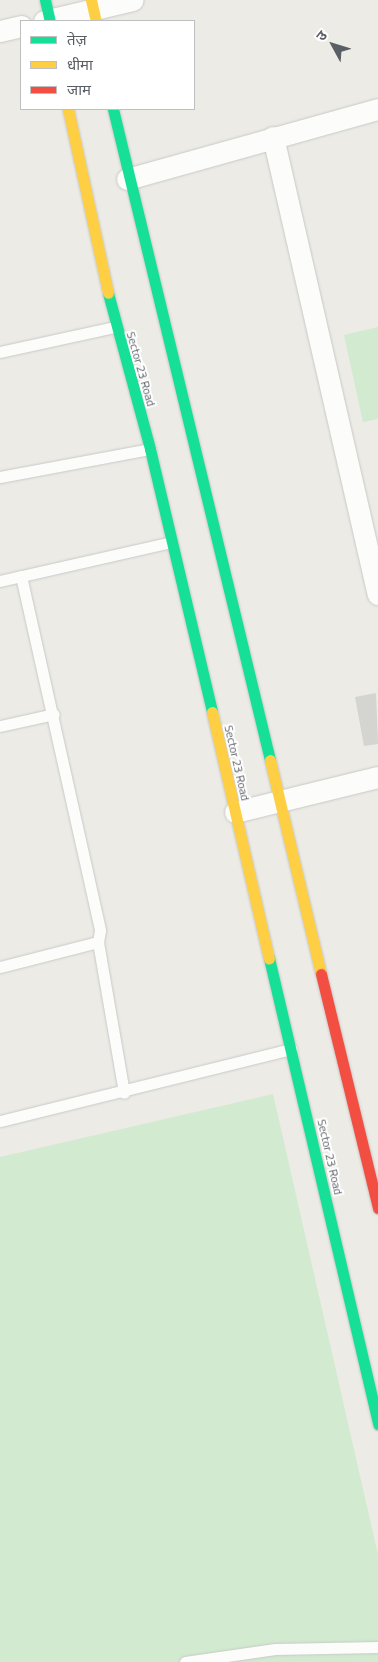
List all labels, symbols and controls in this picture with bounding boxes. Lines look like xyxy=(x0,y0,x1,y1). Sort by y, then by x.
legend xyxy=(20,20,195,110)
north arrow xyxy=(308,20,358,70)
text: उ xyxy=(310,25,332,45)
text: तेज़ xyxy=(67,28,87,51)
text: धीमा xyxy=(67,53,93,76)
text: जाम xyxy=(67,78,91,101)
street label: Sector 23 Road xyxy=(123,330,159,408)
street label: Sector 23 Road xyxy=(221,724,253,802)
street label: Sector 23 Road xyxy=(314,1118,346,1196)

